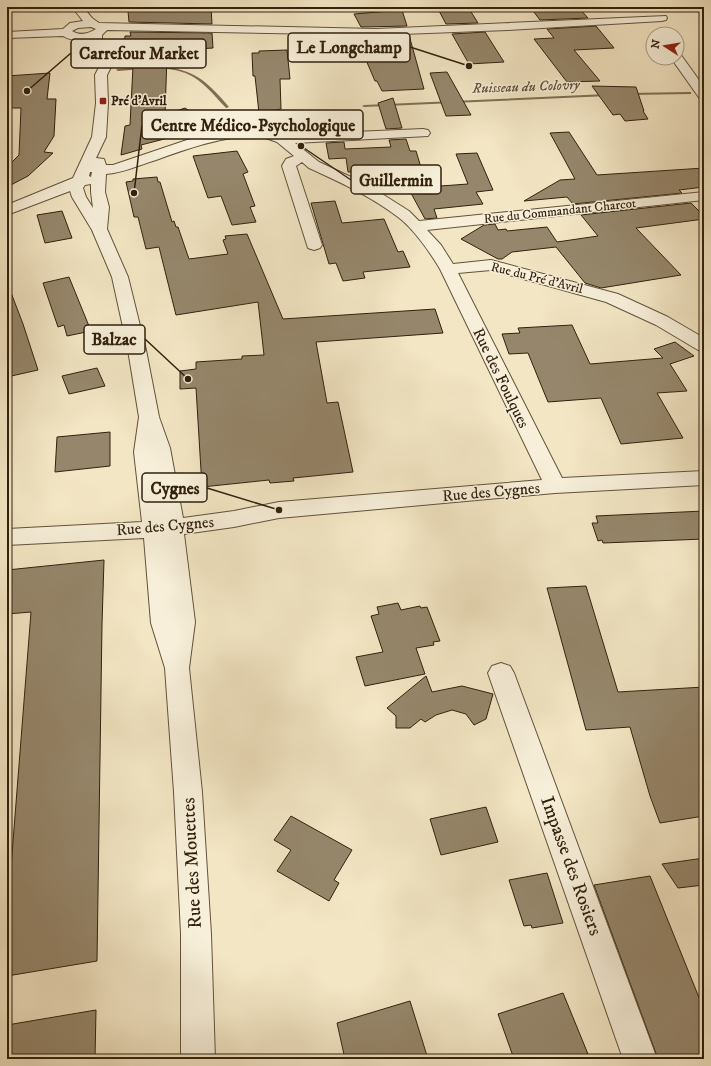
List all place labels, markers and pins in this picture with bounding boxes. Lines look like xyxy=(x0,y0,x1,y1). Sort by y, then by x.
callout: Le Longchamp xyxy=(288,33,410,62)
callout: Carrefour Market xyxy=(71,39,206,68)
place label: Pré d'Avril xyxy=(111,93,168,109)
marker: Pré d'Avril xyxy=(98,96,108,106)
callout: Centre Médico-Psychologique xyxy=(142,110,363,139)
callout: Guillermin xyxy=(351,165,441,194)
callout: Balzac xyxy=(84,325,145,354)
callout: Cygnes xyxy=(142,473,207,502)

